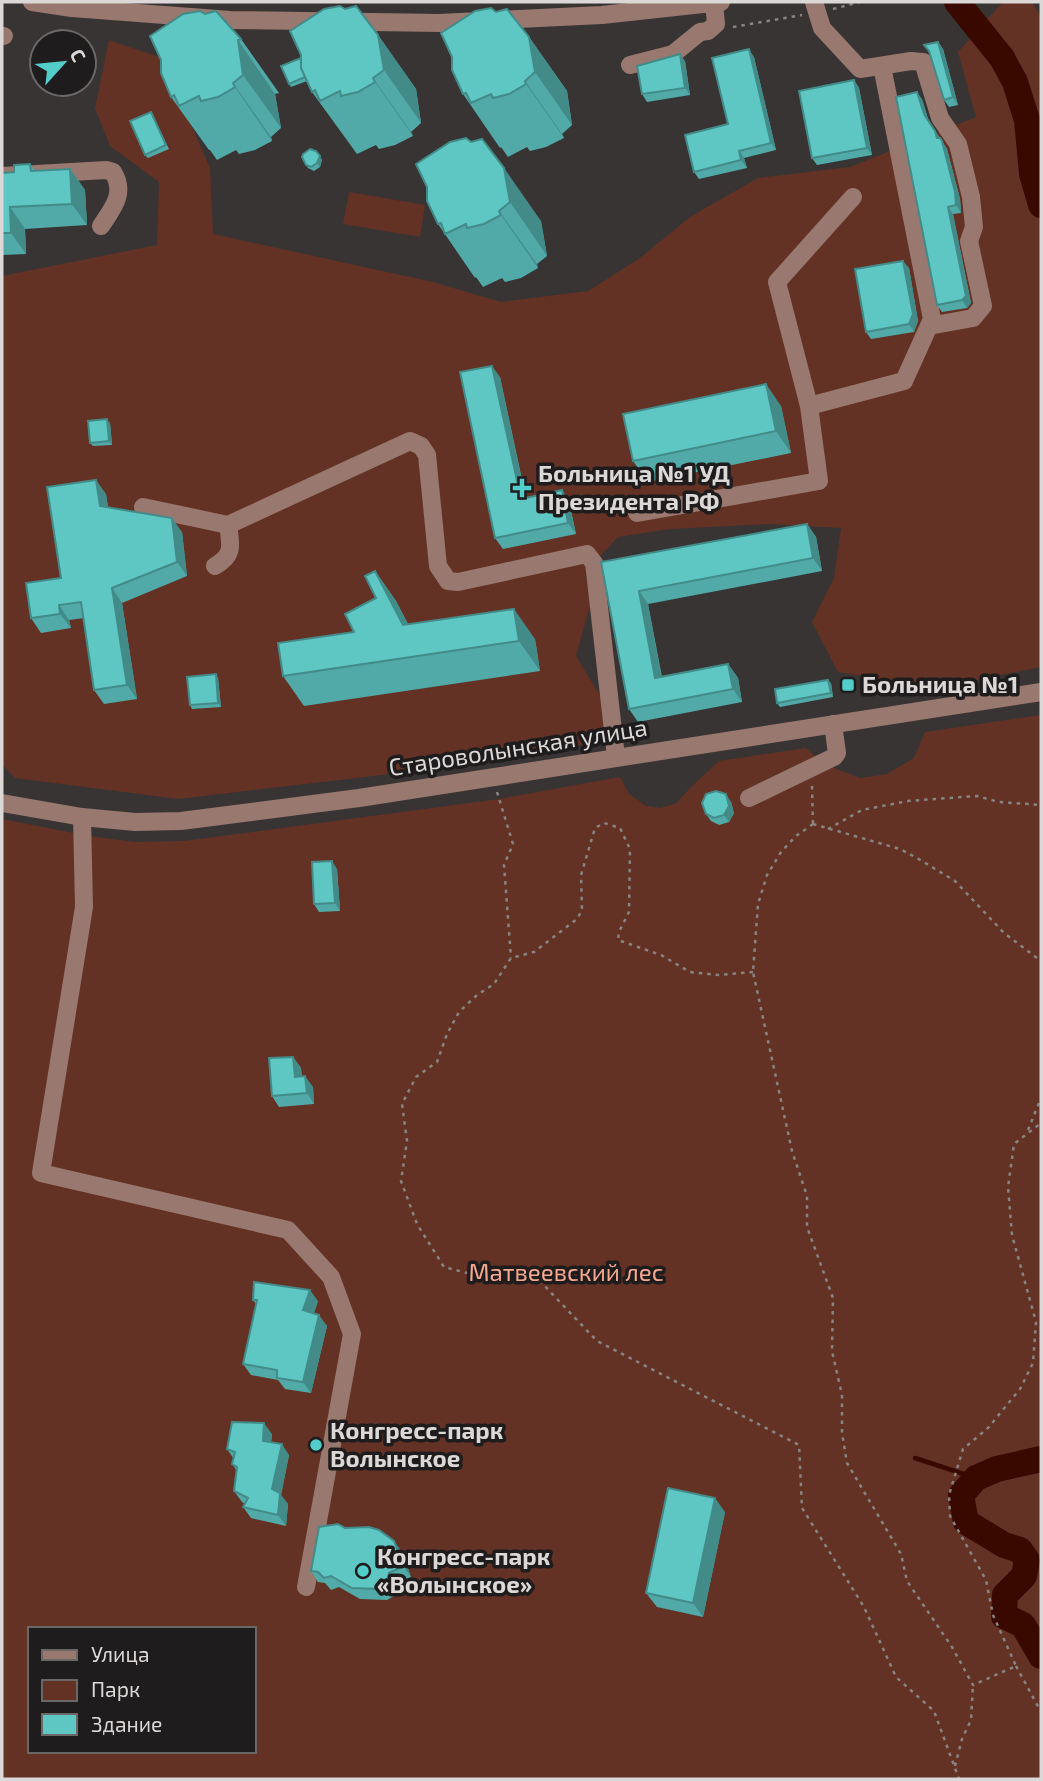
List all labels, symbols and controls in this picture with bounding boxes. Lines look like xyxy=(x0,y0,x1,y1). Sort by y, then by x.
north arrow xyxy=(28,28,98,98)
text: С xyxy=(66,45,91,65)
place label: Больница №1 УД Президента РФ xyxy=(538,458,730,515)
marker: Больница №1 УД Президента РФ xyxy=(512,478,532,498)
place label: Больница №1 xyxy=(862,669,1018,698)
marker: Больница №1 xyxy=(840,677,856,693)
street label: Староволынская улица xyxy=(386,712,649,782)
park label: Матвеевский лес xyxy=(469,1257,663,1286)
place label: Конгресс-парк Волынское xyxy=(330,1415,504,1472)
marker: Конгресс-парк Волынское xyxy=(308,1437,324,1453)
place label: Конгресс-парк «Волынское» xyxy=(377,1541,551,1598)
marker: Конгресс-парк «Волынское» xyxy=(355,1563,371,1579)
legend xyxy=(28,1627,256,1753)
text: Улица xyxy=(91,1641,150,1666)
text: Парк xyxy=(91,1676,140,1701)
text: Здание xyxy=(91,1711,162,1736)

